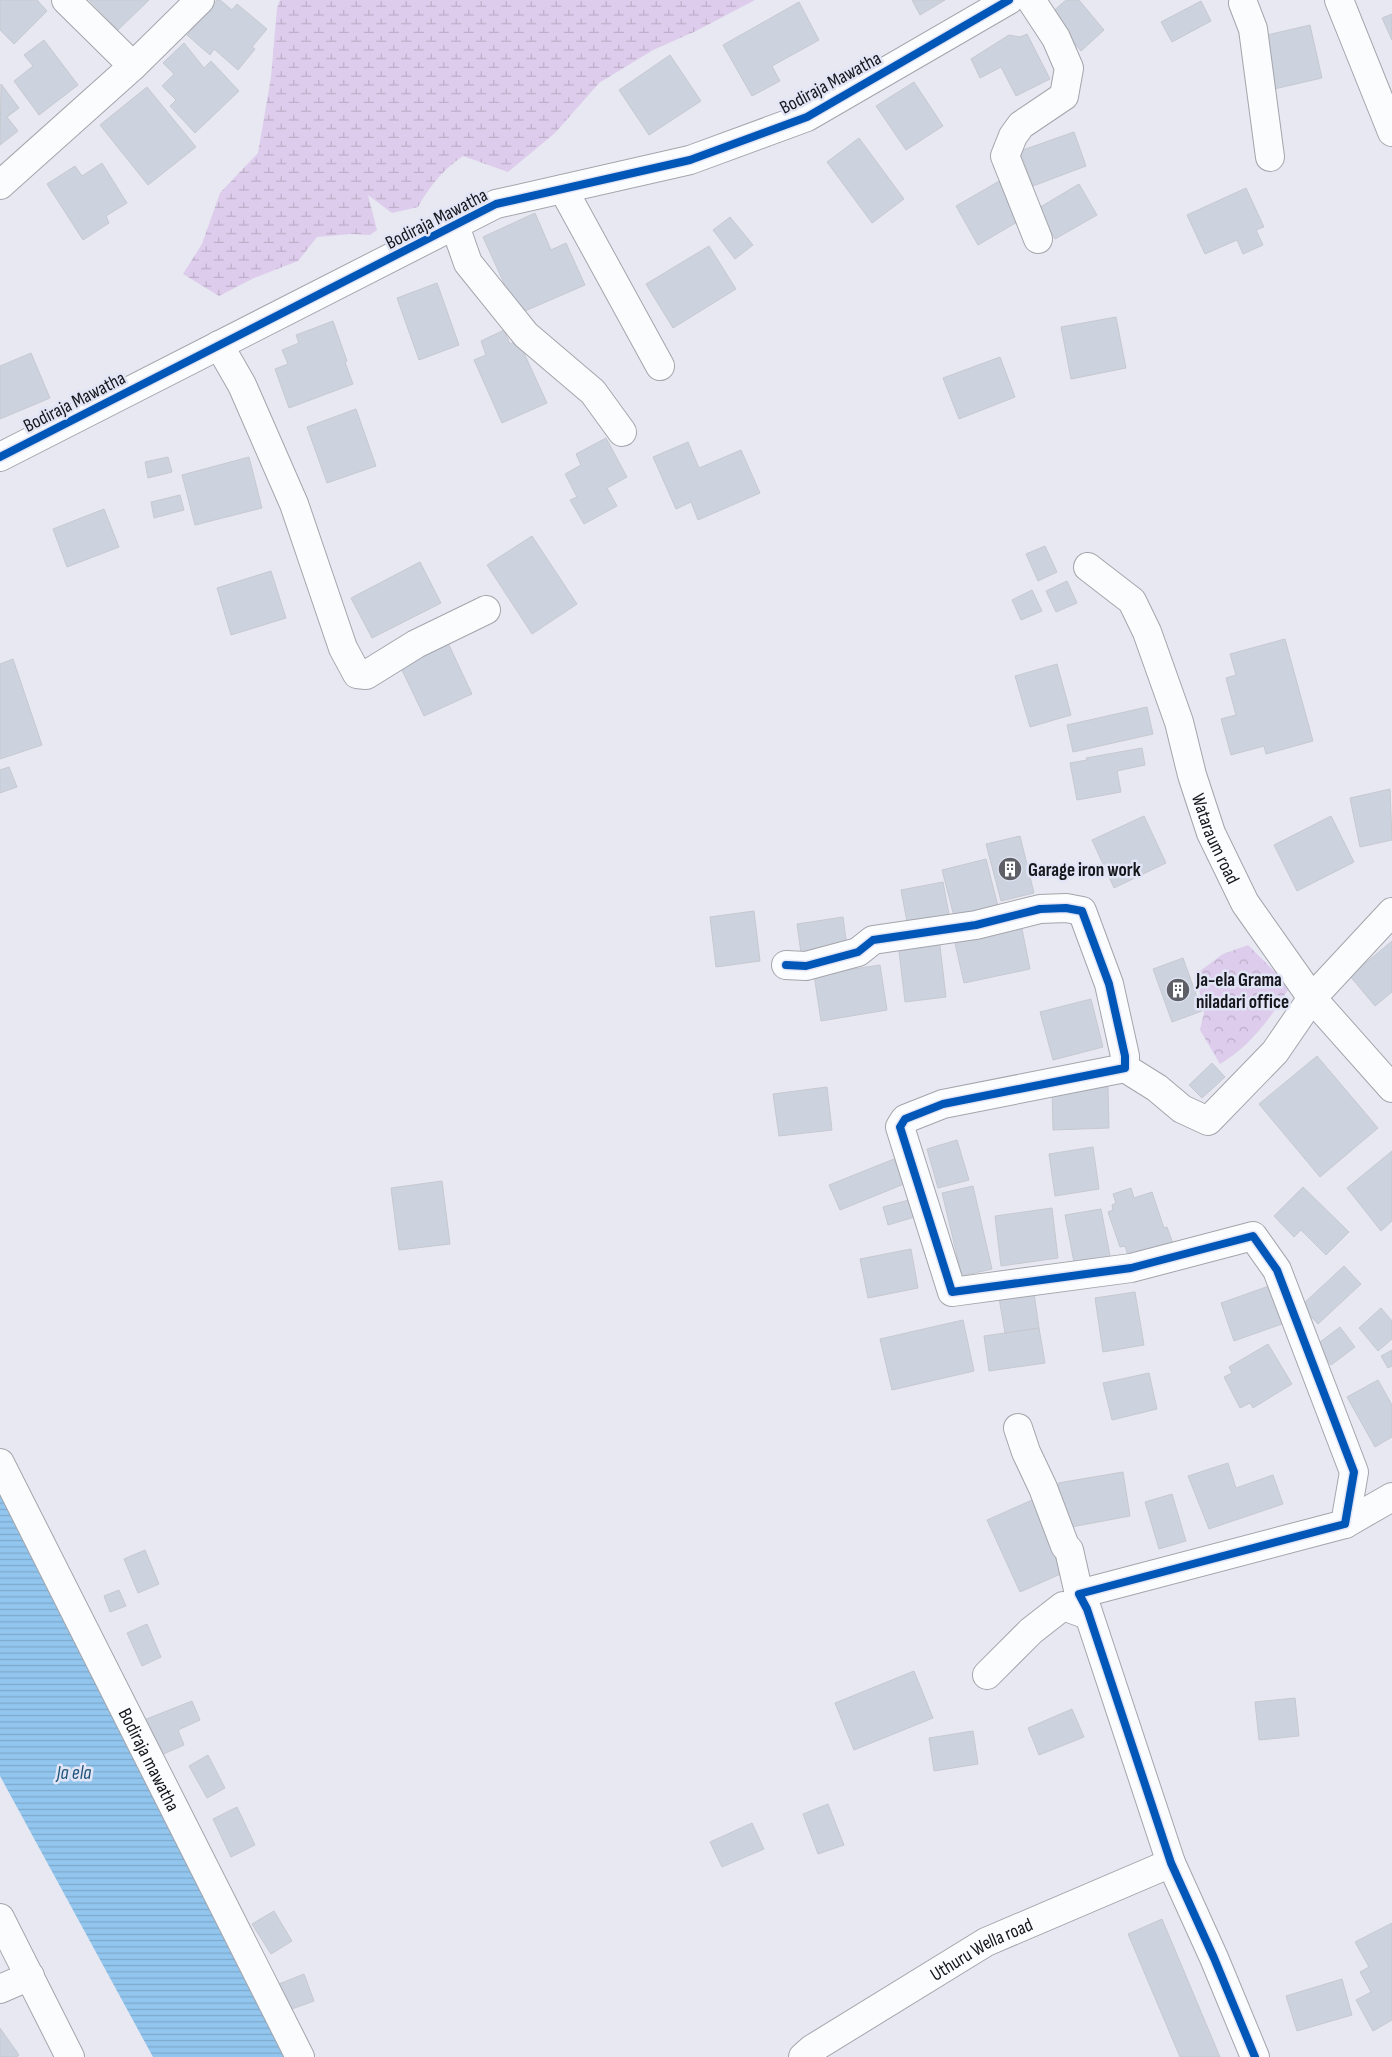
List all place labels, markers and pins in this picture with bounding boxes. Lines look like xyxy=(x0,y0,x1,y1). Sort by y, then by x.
building icon: Garage iron work xyxy=(997,856,1023,882)
place label: Garage iron work xyxy=(1028,859,1141,882)
place label: Ja-ela Grama niladari office xyxy=(1195,969,1289,1014)
building icon: Ja-ela Grama niladari office xyxy=(1165,977,1191,1003)

